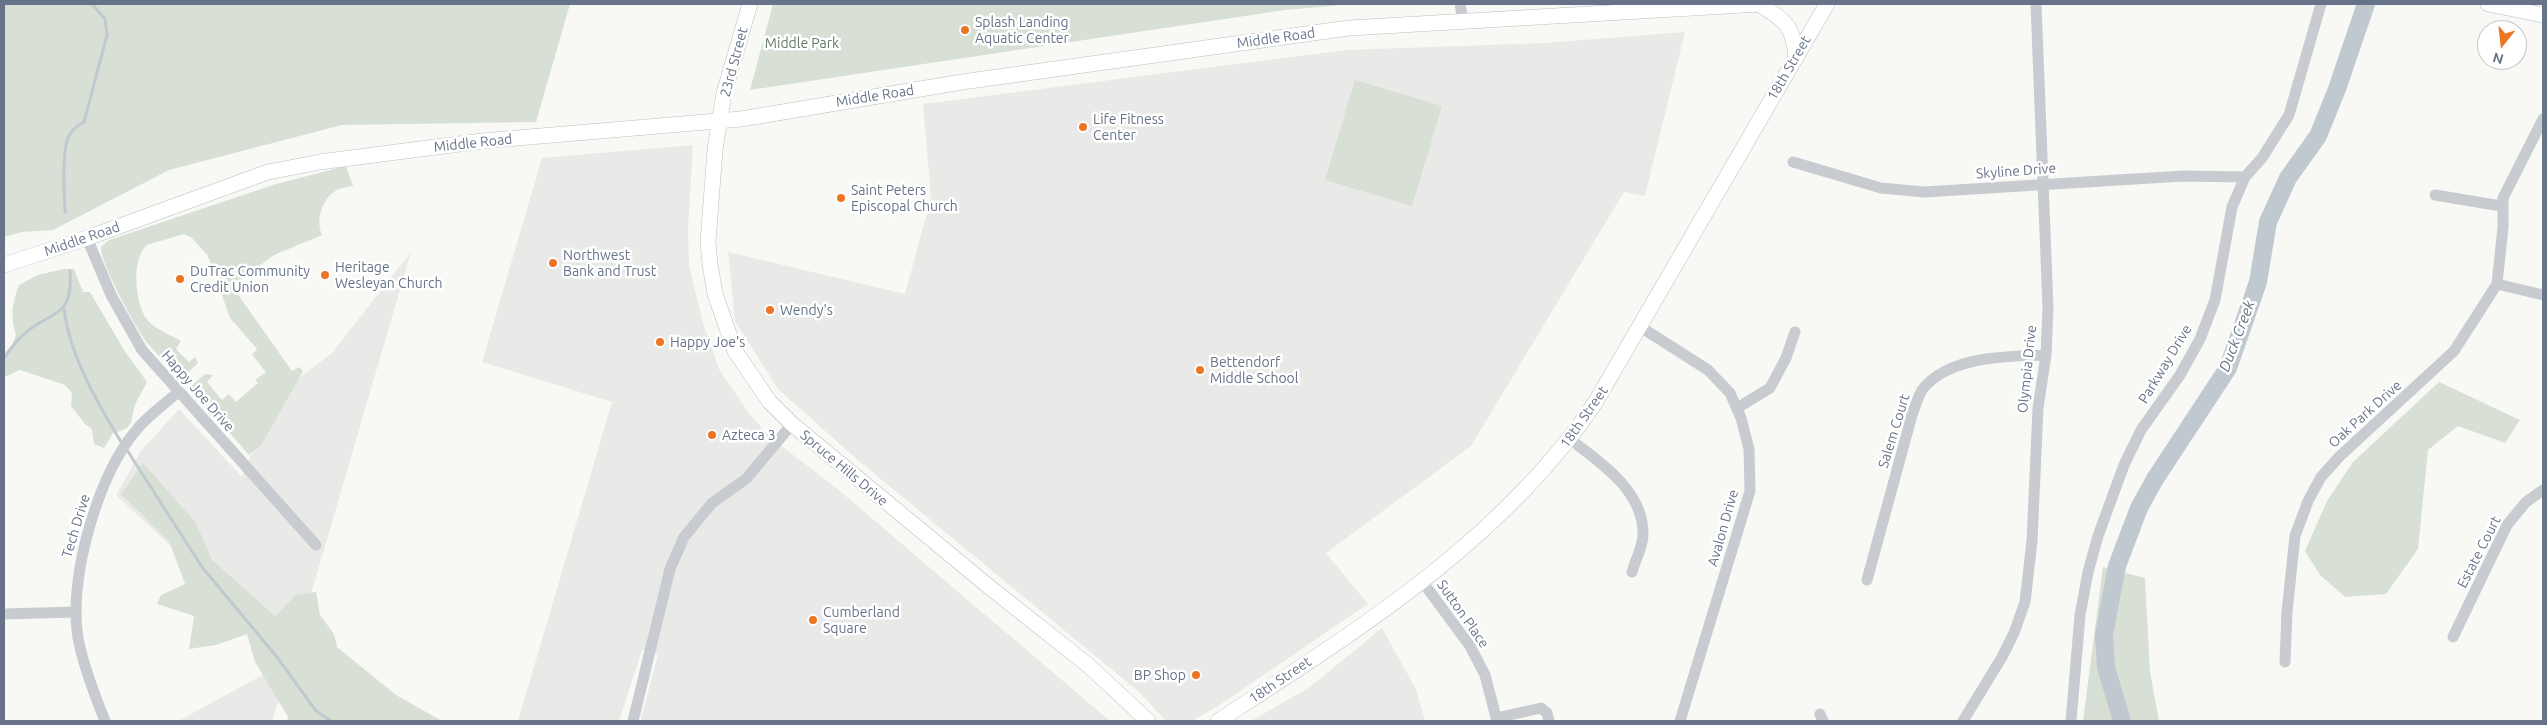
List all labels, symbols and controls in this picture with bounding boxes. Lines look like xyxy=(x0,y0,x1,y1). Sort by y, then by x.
place label: Splash Landing Aquatic Center xyxy=(975,14,1069,46)
north arrow xyxy=(2477,20,2527,70)
marker: Splash Landing Aquatic Center xyxy=(959,24,971,36)
street label: Middle Road xyxy=(1236,24,1316,52)
street label: 23rd Street xyxy=(717,25,751,99)
street label: 18th Street xyxy=(1764,33,1814,103)
park label: Middle Park xyxy=(765,35,839,51)
text: N xyxy=(2491,49,2505,68)
street label: Middle Road xyxy=(835,82,915,110)
place label: Life Fitness Center xyxy=(1093,111,1164,144)
marker: Life Fitness Center xyxy=(1077,121,1089,133)
street label: Middle Road xyxy=(433,131,513,155)
street label: Skyline Drive xyxy=(1975,160,2057,182)
place label: Saint Peters Episcopal Church xyxy=(851,182,958,214)
marker: Saint Peters Episcopal Church xyxy=(835,192,847,204)
street label: Middle Road xyxy=(42,218,122,260)
place label: Northwest Bank and Trust xyxy=(563,247,656,280)
marker: Northwest Bank and Trust xyxy=(547,257,559,269)
place label: Heritage Wesleyan Church xyxy=(335,259,442,292)
place label: DuTrac Community Credit Union xyxy=(190,263,310,296)
marker: Heritage Wesleyan Church xyxy=(319,269,331,281)
marker: DuTrac Community Credit Union xyxy=(174,273,186,285)
water label: Duck Creek xyxy=(2215,298,2259,374)
place label: Wendy's xyxy=(780,302,833,318)
marker: Wendy's xyxy=(764,304,776,316)
street label: Parkway Drive xyxy=(2135,322,2195,406)
street label: Olympia Drive xyxy=(2014,324,2040,414)
place label: Happy Joe's xyxy=(670,334,745,350)
marker: Happy Joe's xyxy=(654,336,666,348)
street label: Happy Joe Drive xyxy=(158,347,238,435)
place label: Bettendorf Middle School xyxy=(1210,354,1298,387)
marker: Bettendorf Middle School xyxy=(1194,364,1206,376)
street label: Oak Park Drive xyxy=(2325,377,2405,451)
street label: 18th Street xyxy=(1557,383,1611,451)
street label: Salem Court xyxy=(1875,392,1913,470)
place label: Azteca 3 xyxy=(722,427,776,443)
street label: Spruce Hills Drive xyxy=(797,427,891,509)
marker: Azteca 3 xyxy=(706,429,718,441)
street label: Avalon Drive xyxy=(1704,488,1742,568)
street label: Tech Drive xyxy=(58,492,94,560)
street label: Estate Court xyxy=(2454,513,2504,591)
street label: Sutton Place xyxy=(1433,577,1493,651)
place label: Cumberland Square xyxy=(823,604,900,636)
marker: Cumberland Square xyxy=(807,614,819,626)
street label: 18th Street xyxy=(1246,653,1314,707)
place label: BP Shop xyxy=(1134,667,1186,683)
marker: BP Shop xyxy=(1190,669,1202,681)

